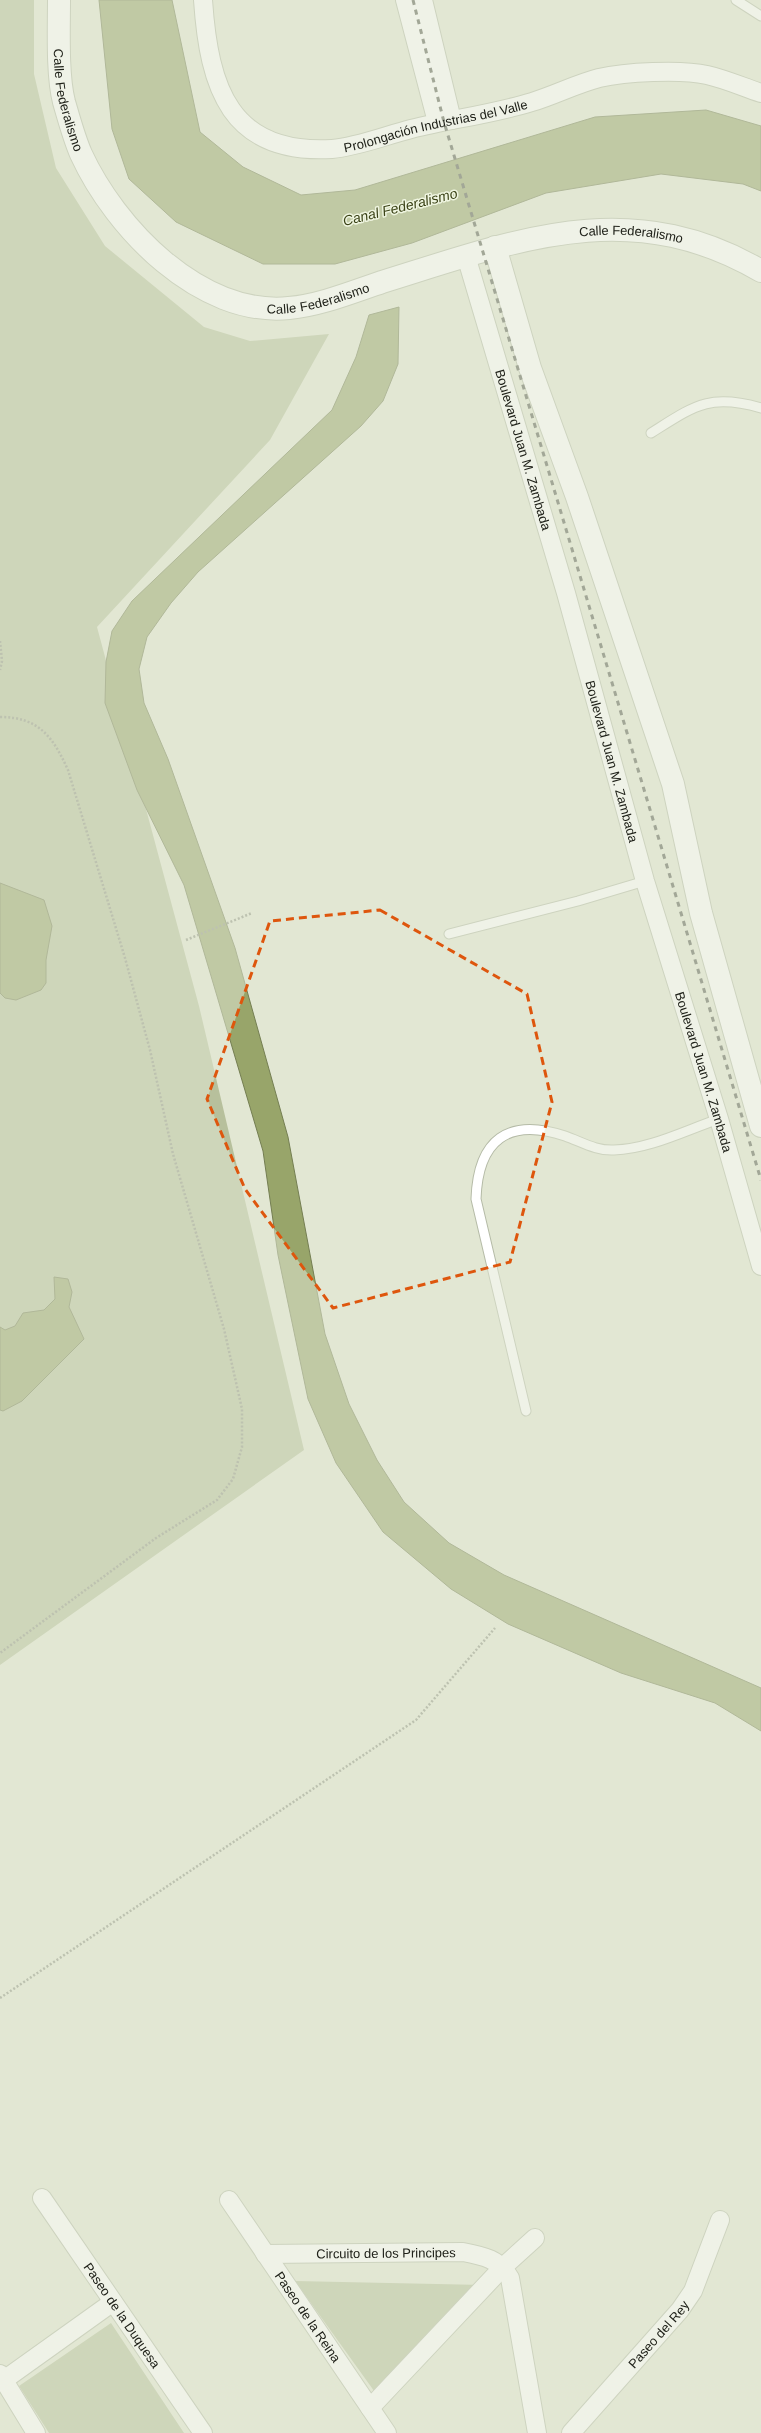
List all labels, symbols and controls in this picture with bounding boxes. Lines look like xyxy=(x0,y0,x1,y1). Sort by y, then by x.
street label: Calle Federalismo xyxy=(51,48,87,153)
street label: Prolongación Industrias del Valle xyxy=(342,96,529,155)
water label: Canal Federalismo xyxy=(341,185,459,229)
street label: Calle Federalismo xyxy=(578,222,685,246)
street label: Calle Federalismo xyxy=(266,280,371,316)
street label: Boulevard Juan M. Zambada xyxy=(493,367,555,533)
street label: Boulevard Juan M. Zambada xyxy=(583,679,642,845)
street label: Boulevard Juan M. Zambada xyxy=(672,990,736,1155)
street label: Circuito de los Principes xyxy=(316,2245,456,2261)
street label: Paseo de la Duquesa xyxy=(81,2260,164,2371)
street label: Paseo de la Reina xyxy=(272,2268,345,2366)
street label: Paseo del Rey xyxy=(625,2297,692,2371)

